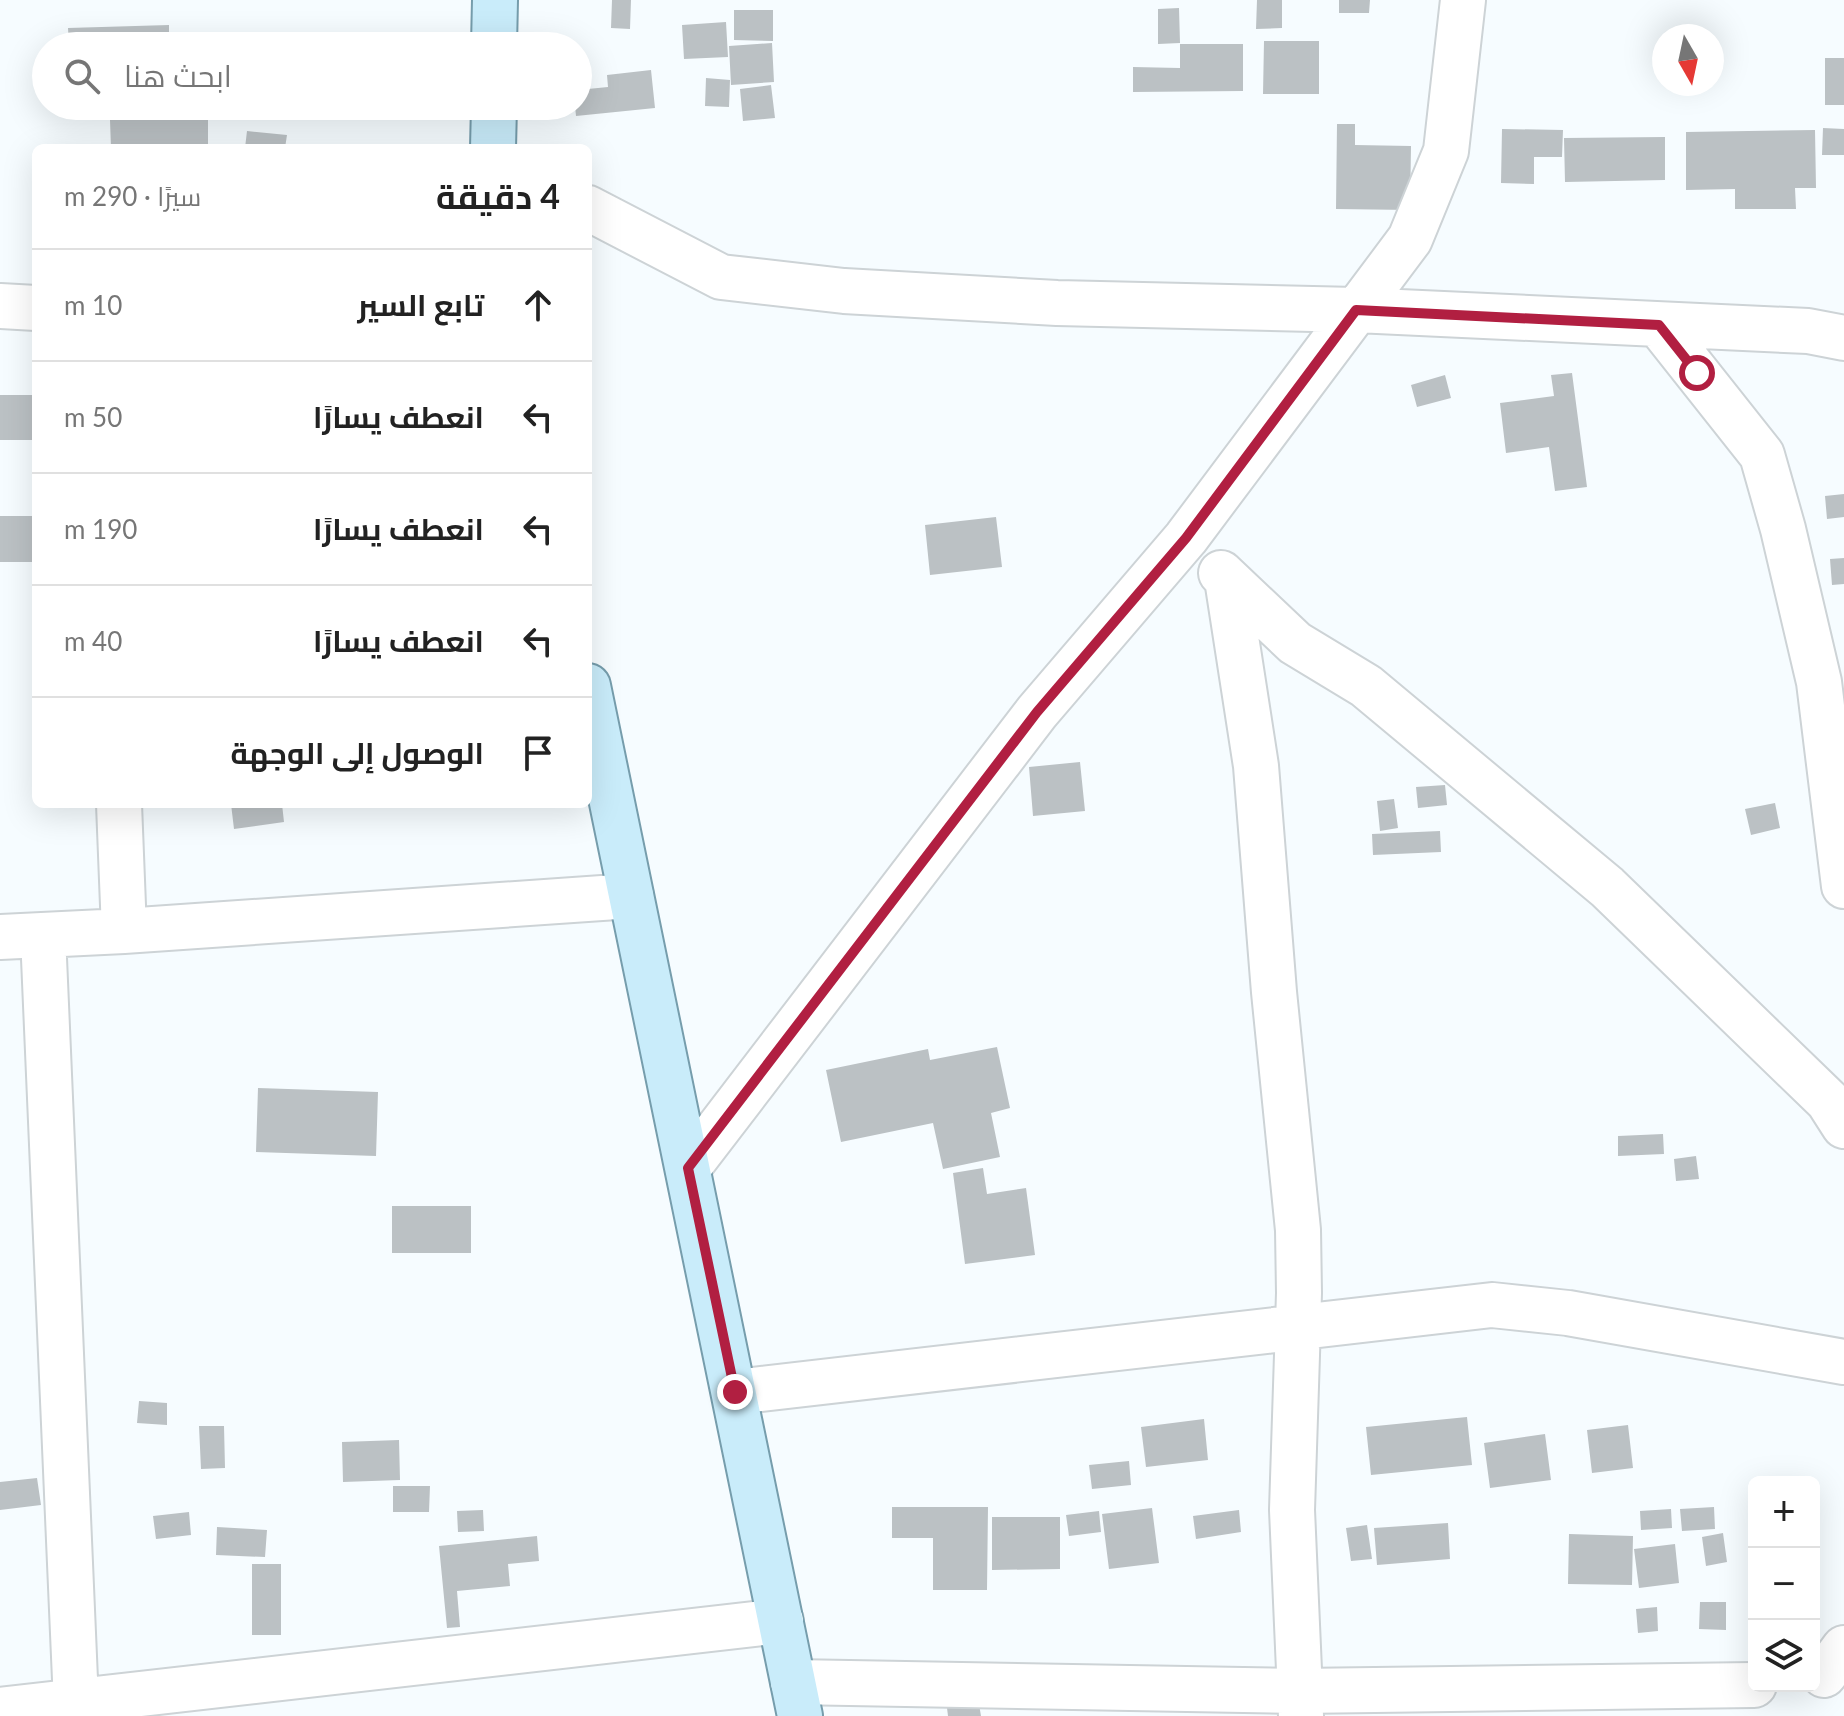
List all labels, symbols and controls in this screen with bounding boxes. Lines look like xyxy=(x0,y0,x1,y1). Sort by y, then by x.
north arrow xyxy=(1652,24,1724,96)
search box xyxy=(32,32,592,120)
icon: search xyxy=(60,54,104,98)
text: ابحث هنا xyxy=(124,57,232,93)
text: 4 دقيقة xyxy=(436,175,560,216)
text: سيرًا · 290 m xyxy=(64,180,201,212)
icon: ahead xyxy=(516,283,560,327)
text: تابع السير xyxy=(357,286,484,322)
text: 10 m xyxy=(64,289,122,321)
route start xyxy=(1679,355,1715,391)
icon: left xyxy=(516,395,560,439)
text: انعطف يسارًا xyxy=(313,398,484,434)
text: 50 m xyxy=(64,401,122,433)
icon: left xyxy=(516,507,560,551)
text: انعطف يسارًا xyxy=(313,510,484,546)
text: 190 m xyxy=(64,513,137,545)
icon: left xyxy=(516,619,560,663)
text: انعطف يسارًا xyxy=(313,622,484,658)
text: 40 m xyxy=(64,625,122,657)
icon: arrive xyxy=(516,731,560,775)
text: الوصول إلى الوجهة xyxy=(230,734,484,770)
route end xyxy=(717,1374,753,1410)
map controls xyxy=(1748,1476,1820,1692)
button: + xyxy=(1748,1476,1820,1548)
button: − xyxy=(1748,1548,1820,1620)
button: layers xyxy=(1748,1620,1820,1692)

